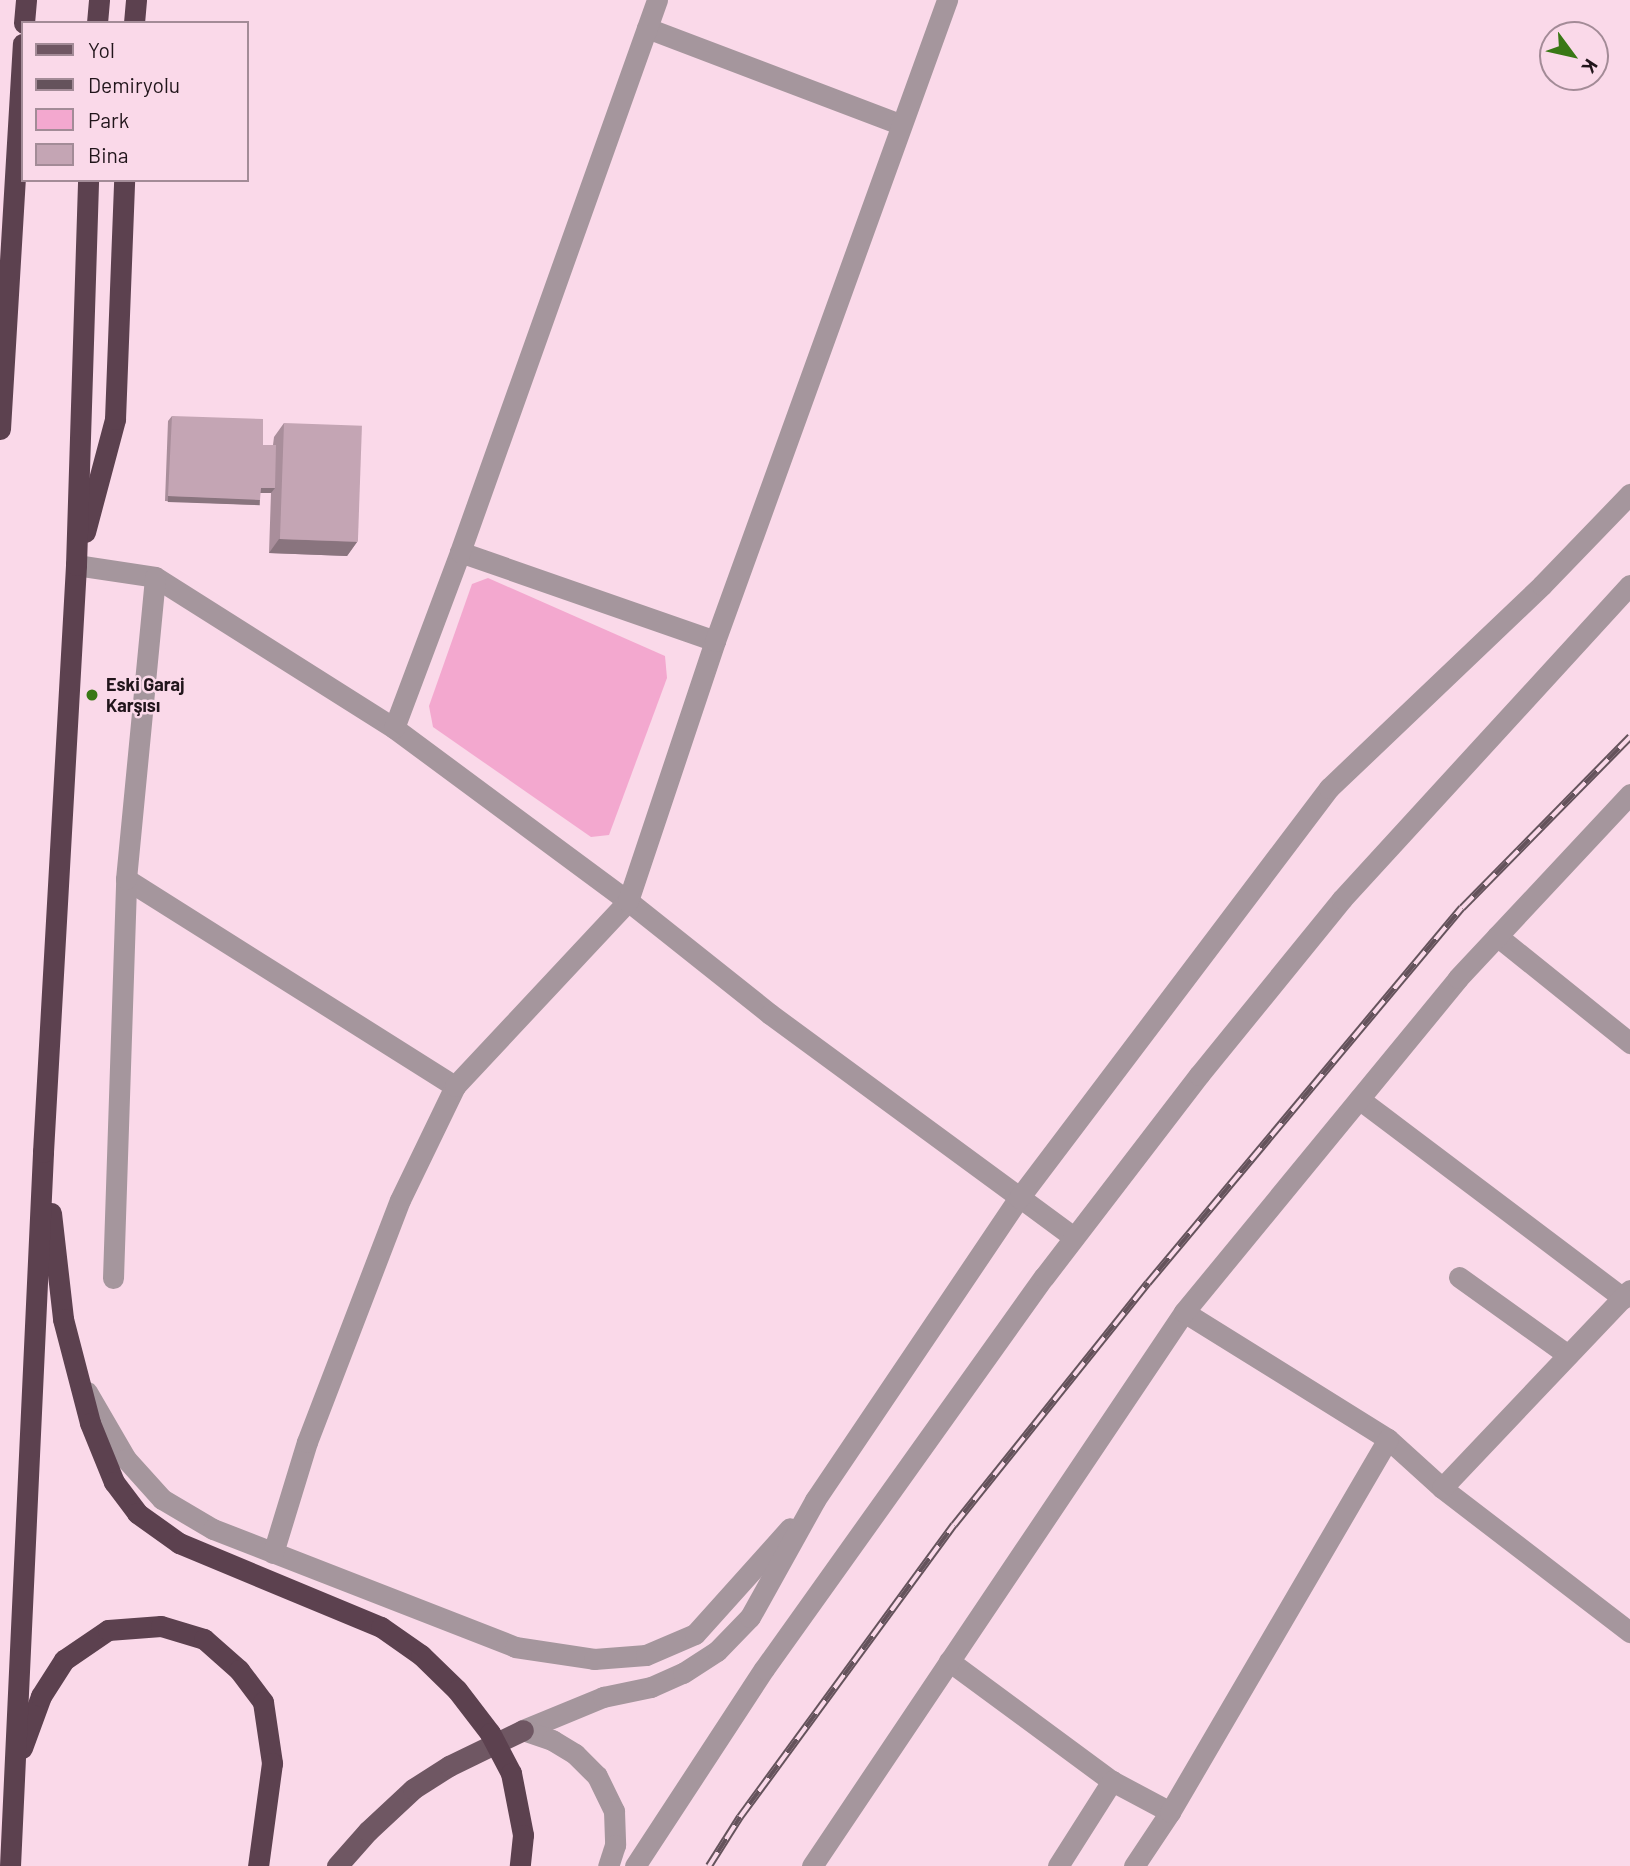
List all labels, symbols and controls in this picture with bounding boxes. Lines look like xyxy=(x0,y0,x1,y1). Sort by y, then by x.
legend xyxy=(21,21,248,182)
north arrow xyxy=(1539,21,1609,91)
text: Yol xyxy=(88,37,115,62)
text: K xyxy=(1577,55,1603,78)
text: Demiryolu xyxy=(88,72,180,97)
text: Park xyxy=(88,107,129,132)
text: Bina xyxy=(88,142,129,167)
place label: Eski Garaj Karşısı xyxy=(106,674,185,716)
marker: Eski Garaj Karşısı xyxy=(84,687,100,703)

